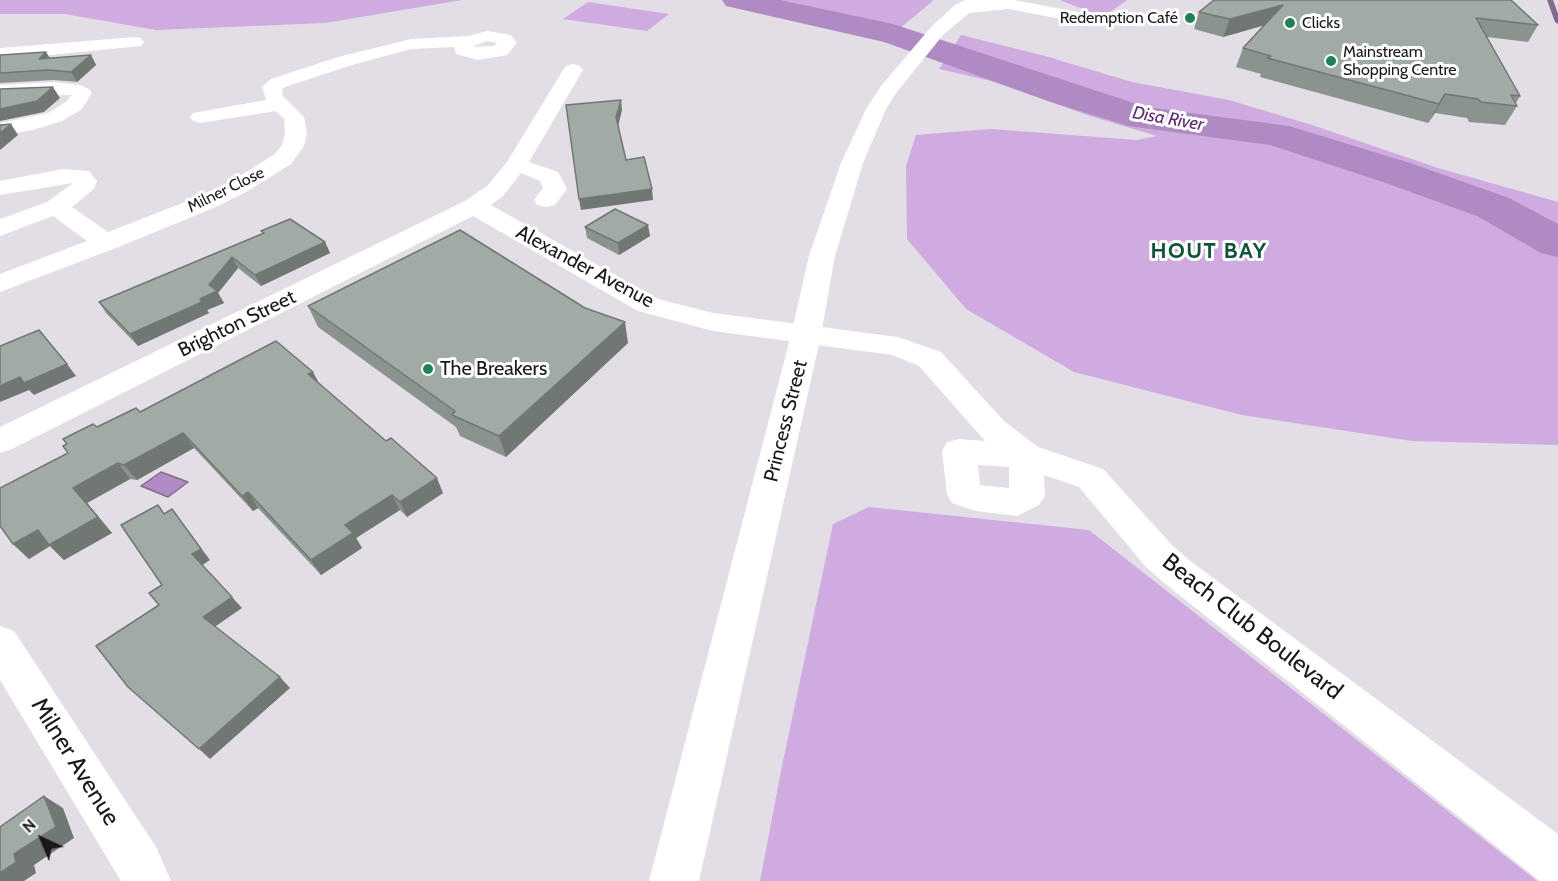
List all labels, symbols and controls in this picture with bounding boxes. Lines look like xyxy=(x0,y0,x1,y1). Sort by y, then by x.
place label: Redemption Café xyxy=(1060,8,1178,28)
marker: Redemption Café xyxy=(1183,11,1197,25)
place label: Clicks xyxy=(1302,13,1340,33)
marker: Clicks xyxy=(1283,16,1297,30)
place label: Mainstream Shopping Centre xyxy=(1343,42,1457,80)
marker: Mainstream Shopping Centre xyxy=(1324,54,1338,68)
water label: Disa River xyxy=(1131,102,1205,136)
street label: Milner Close xyxy=(185,163,267,217)
street label: Alexander Avenue xyxy=(512,221,658,313)
district label: HOUT BAY xyxy=(1150,239,1268,265)
street label: Brighton Street xyxy=(174,285,300,363)
place label: The Breakers xyxy=(440,357,547,381)
street label: Princess Street xyxy=(759,358,813,484)
marker: The Breakers xyxy=(421,362,435,376)
street label: Beach Club Boulevard xyxy=(1156,548,1348,706)
street label: Milner Avenue xyxy=(24,693,126,831)
north arrow xyxy=(12,809,72,869)
text: N xyxy=(18,815,40,836)

